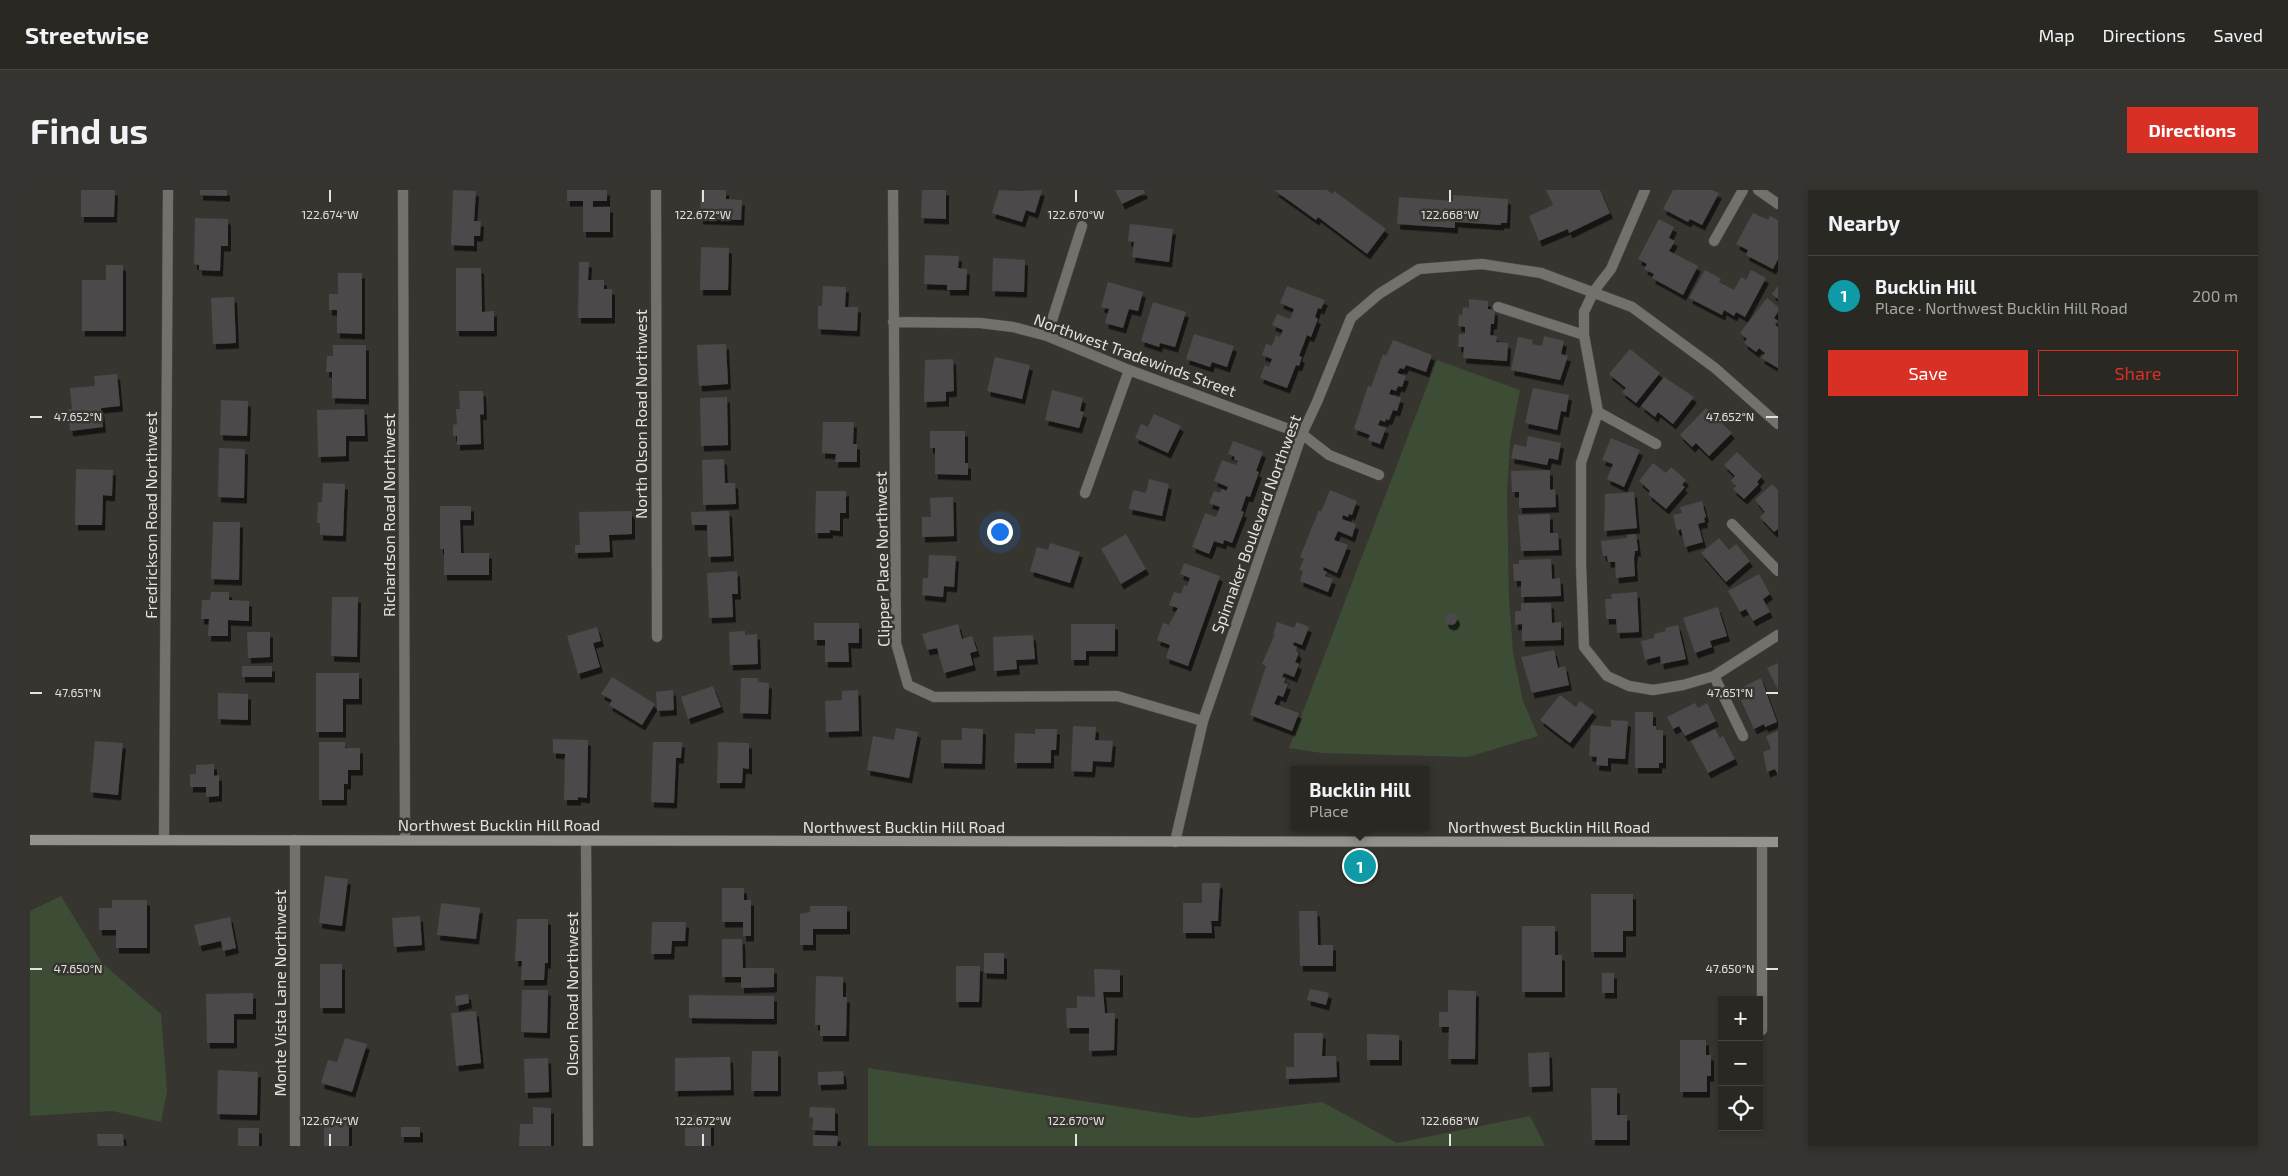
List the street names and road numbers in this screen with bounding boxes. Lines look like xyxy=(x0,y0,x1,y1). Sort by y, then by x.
street label: North Olson Road Northwest xyxy=(631,309,650,519)
street label: Northwest Tradewinds Street xyxy=(1031,309,1239,400)
street label: Fredrickson Road Northwest xyxy=(141,411,160,619)
street label: Spinnaker Boulevard Northwest xyxy=(1207,412,1304,636)
street label: Richardson Road Northwest xyxy=(379,413,398,617)
street label: Clipper Place Northwest xyxy=(870,471,893,647)
street label: Northwest Bucklin Hill Road xyxy=(398,815,600,834)
street label: Northwest Bucklin Hill Road xyxy=(803,817,1005,836)
street label: Northwest Bucklin Hill Road xyxy=(1448,817,1650,836)
street label: Monte Vista Lane Northwest xyxy=(270,889,289,1097)
street label: Olson Road Northwest xyxy=(562,912,581,1076)

